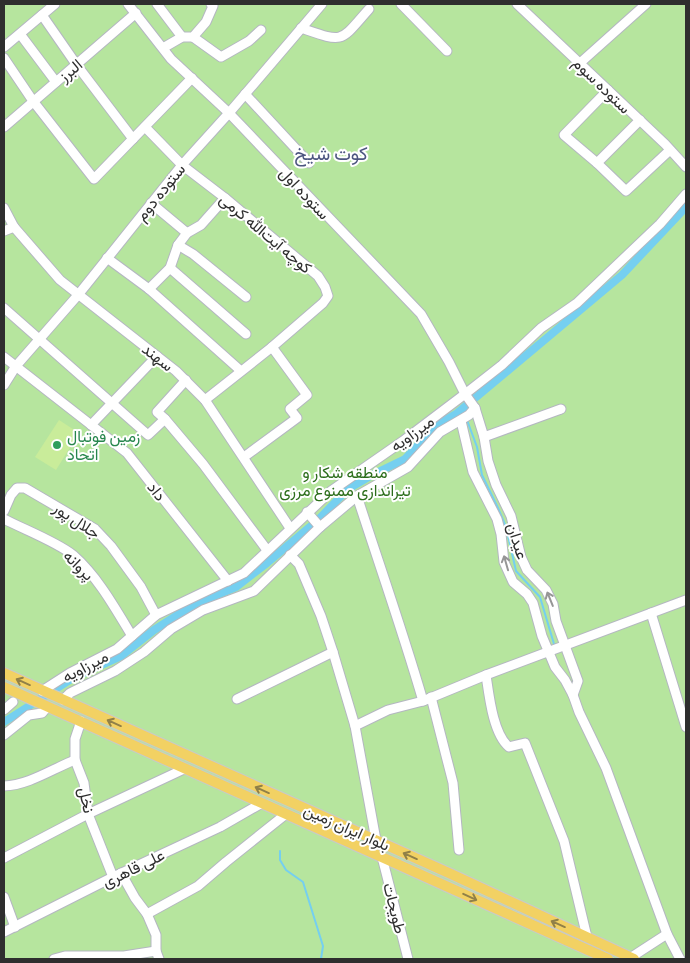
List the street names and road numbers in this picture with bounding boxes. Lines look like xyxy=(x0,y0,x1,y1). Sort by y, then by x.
street label: ستوده سوم xyxy=(568,52,635,118)
street label: البرز xyxy=(53,54,87,87)
street label: ستوده دوم xyxy=(131,159,190,225)
street label: ستوده اول xyxy=(275,162,334,224)
street label: کوچه آیت‌الله کرمی xyxy=(214,189,316,279)
street label: سهند xyxy=(138,339,178,376)
street label: میرزاویه xyxy=(386,410,438,456)
street label: داد xyxy=(144,477,171,504)
street label: جلال پور xyxy=(48,497,104,545)
street label: عیدان xyxy=(503,520,533,562)
street label: پروانه xyxy=(58,546,99,586)
street label: میرزاویه xyxy=(59,646,112,687)
street label: نخل xyxy=(74,785,100,815)
street label: بلوار ایران زمین xyxy=(300,799,393,856)
street label: علی قاهری xyxy=(98,844,168,893)
street label: طویجات xyxy=(378,881,411,936)

